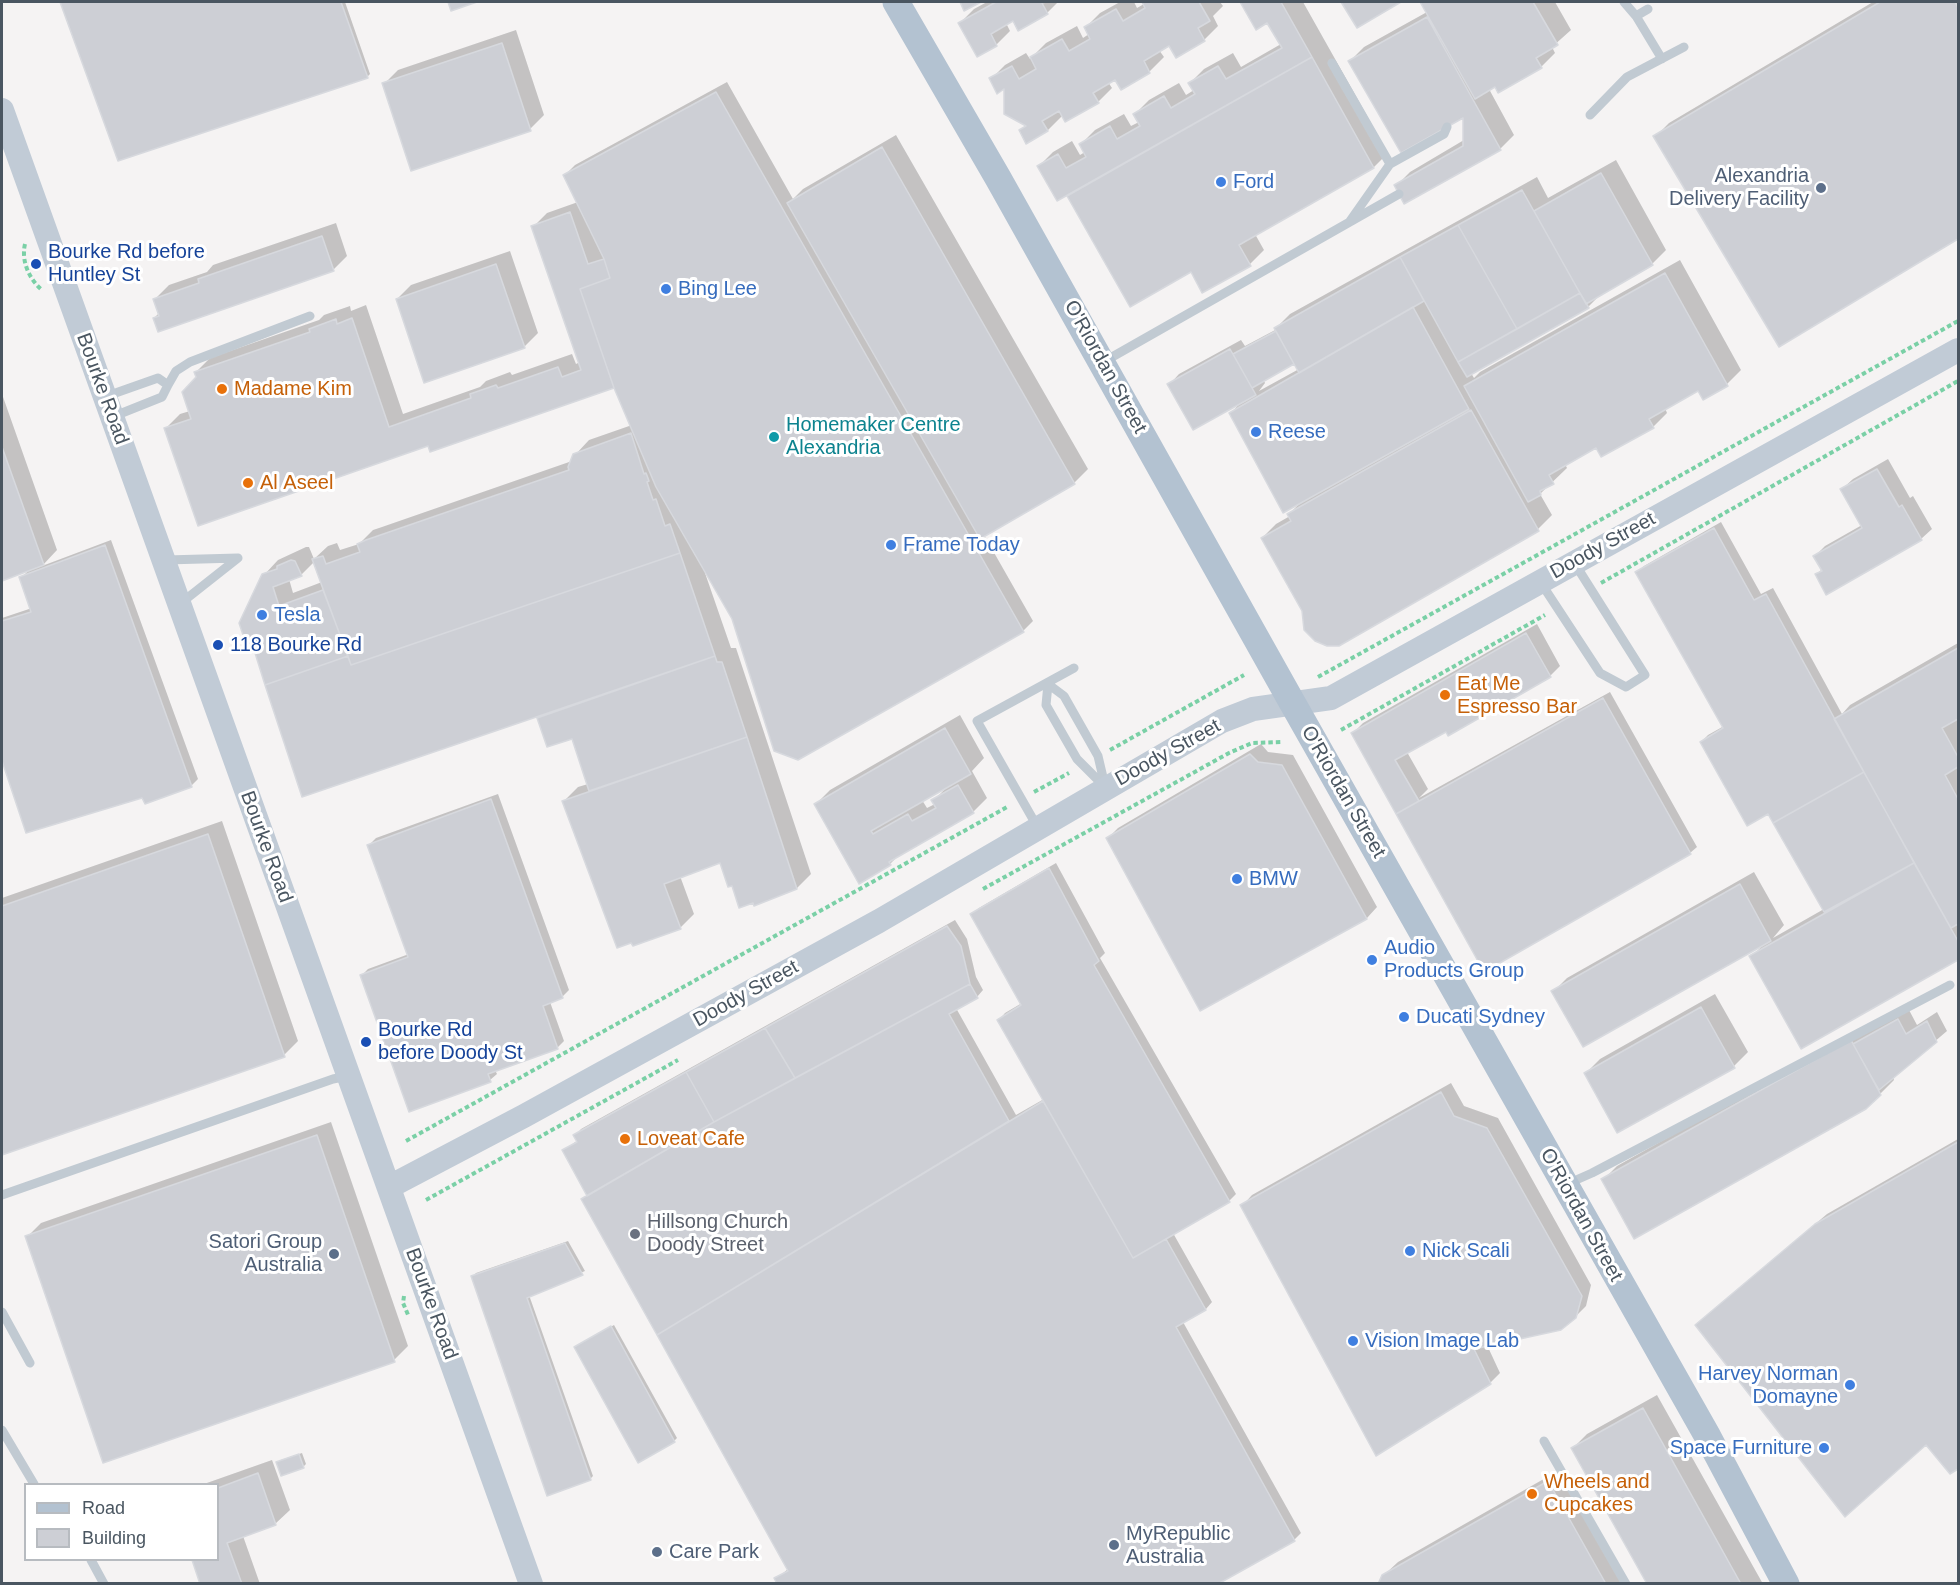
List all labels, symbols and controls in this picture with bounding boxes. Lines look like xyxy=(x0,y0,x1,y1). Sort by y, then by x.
place label: Alexandria Delivery Facility xyxy=(1669,164,1809,211)
place label: Ford xyxy=(1233,170,1274,194)
marker: Ford xyxy=(1214,175,1228,189)
marker: Alexandria Delivery Facility xyxy=(1814,181,1828,195)
place label: Bourke Rd before Huntley St xyxy=(48,240,205,287)
marker: Bourke Rd before Huntley St xyxy=(29,257,43,271)
place label: Bing Lee xyxy=(678,277,757,301)
marker: Bing Lee xyxy=(659,282,673,296)
street label: O'Riordan Street xyxy=(1059,296,1151,438)
street label: Bourke Road xyxy=(71,330,133,448)
place label: Madame Kim xyxy=(234,377,352,401)
marker: Madame Kim xyxy=(215,382,229,396)
place label: Homemaker Centre Alexandria xyxy=(786,413,961,460)
place label: Reese xyxy=(1268,420,1326,444)
marker: Reese xyxy=(1249,425,1263,439)
marker: Homemaker Centre Alexandria xyxy=(767,430,781,444)
place label: Al Aseel xyxy=(260,471,333,495)
marker: Al Aseel xyxy=(241,476,255,490)
street label: Doody Street xyxy=(1546,507,1660,585)
place label: Frame Today xyxy=(903,533,1020,557)
marker: Frame Today xyxy=(884,538,898,552)
place label: Tesla xyxy=(274,603,321,627)
marker: Tesla xyxy=(255,608,269,622)
place label: 118 Bourke Rd xyxy=(230,633,362,657)
marker: 118 Bourke Rd xyxy=(211,638,225,652)
place label: Eat Me Espresso Bar xyxy=(1457,672,1577,719)
marker: Eat Me Espresso Bar xyxy=(1438,688,1452,702)
street label: Doody Street xyxy=(1111,714,1225,792)
street label: O'Riordan Street xyxy=(1296,722,1390,862)
street label: Bourke Road xyxy=(235,788,297,906)
place label: BMW xyxy=(1249,867,1298,891)
marker: BMW xyxy=(1230,872,1244,886)
place label: Audio Products Group xyxy=(1384,936,1524,983)
marker: Audio Products Group xyxy=(1365,953,1379,967)
street label: Doody Street xyxy=(689,955,803,1033)
place label: Ducati Sydney xyxy=(1416,1005,1545,1029)
marker: Ducati Sydney xyxy=(1397,1010,1411,1024)
place label: Bourke Rd before Doody St xyxy=(378,1018,523,1065)
marker: Bourke Rd before Doody St xyxy=(359,1035,373,1049)
place label: Loveat Cafe xyxy=(637,1127,745,1151)
marker: Loveat Cafe xyxy=(618,1132,632,1146)
street label: O'Riordan Street xyxy=(1535,1144,1627,1286)
place label: Hillsong Church Doody Street xyxy=(647,1210,788,1257)
marker: Hillsong Church Doody Street xyxy=(628,1227,642,1241)
place label: Satori Group Australia xyxy=(209,1230,322,1277)
place label: Nick Scali xyxy=(1422,1239,1510,1263)
marker: Nick Scali xyxy=(1403,1244,1417,1258)
street label: Bourke Road xyxy=(400,1245,462,1363)
marker: Satori Group Australia xyxy=(327,1247,341,1261)
place label: Vision Image Lab xyxy=(1365,1329,1519,1353)
marker: Vision Image Lab xyxy=(1346,1334,1360,1348)
place label: Harvey Norman Domayne xyxy=(1698,1362,1838,1409)
marker: Harvey Norman Domayne xyxy=(1843,1378,1857,1392)
place label: Space Furniture xyxy=(1670,1436,1812,1460)
marker: Space Furniture xyxy=(1817,1441,1831,1455)
place label: Wheels and Cupcakes xyxy=(1544,1470,1650,1517)
legend xyxy=(24,1483,219,1561)
marker: Wheels and Cupcakes xyxy=(1525,1487,1539,1501)
text: Road xyxy=(82,1498,125,1518)
place label: MyRepublic Australia xyxy=(1126,1522,1230,1569)
text: Building xyxy=(82,1528,146,1548)
marker: MyRepublic Australia xyxy=(1107,1538,1121,1552)
place label: Care Park xyxy=(669,1540,759,1564)
marker: Care Park xyxy=(650,1545,664,1559)

